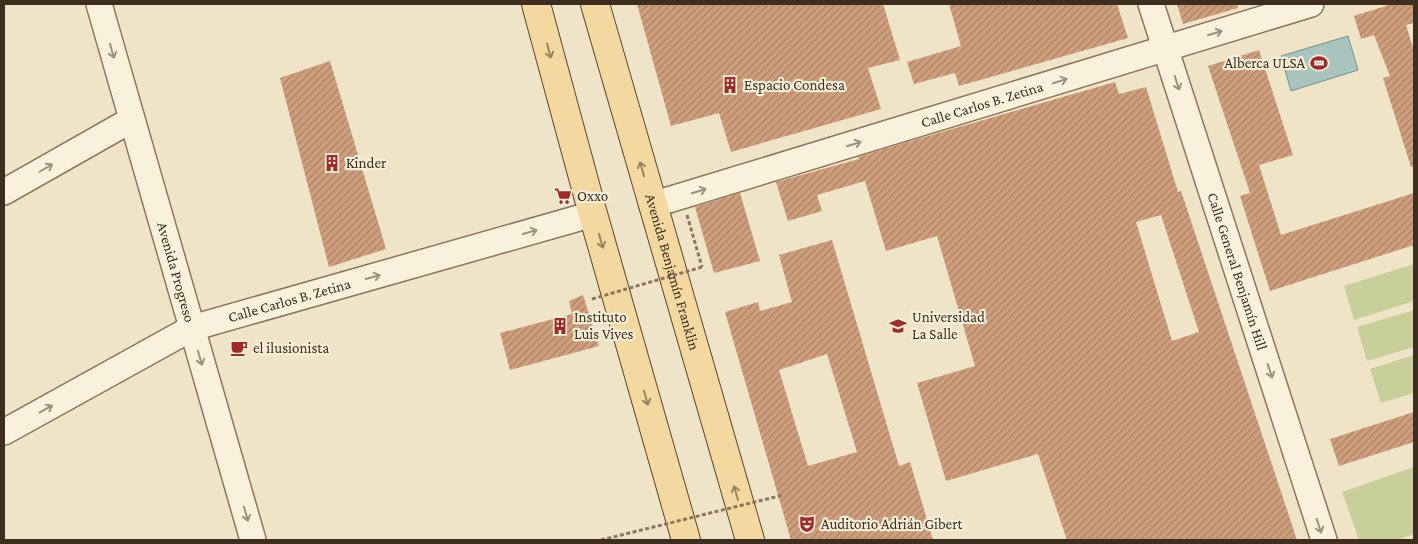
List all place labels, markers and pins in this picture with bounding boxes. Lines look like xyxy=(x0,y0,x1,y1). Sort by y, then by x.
sports icon: Alberca ULSA xyxy=(1309,53,1329,73)
place label: Alberca ULSA xyxy=(1225,55,1305,71)
building icon: Espacio Condesa xyxy=(720,75,740,95)
place label: Espacio Condesa xyxy=(744,77,845,94)
building icon: Kinder xyxy=(322,153,342,173)
place label: Kinder xyxy=(346,155,387,171)
supermarket icon: Oxxo xyxy=(553,186,573,206)
place label: Oxxo xyxy=(577,188,608,204)
place label: Instituto Luis Vives xyxy=(574,309,634,342)
place label: Universidad La Salle xyxy=(912,309,985,342)
building icon: Instituto Luis Vives xyxy=(550,316,570,336)
school or university icon: Universidad La Salle xyxy=(888,316,908,336)
cafe icon: el ilusionista xyxy=(229,338,249,358)
place label: el ilusionista xyxy=(253,340,329,356)
theatre icon: Auditorio Adrián Gibert xyxy=(797,514,817,534)
place label: Auditorio Adrián Gibert xyxy=(821,516,964,532)

